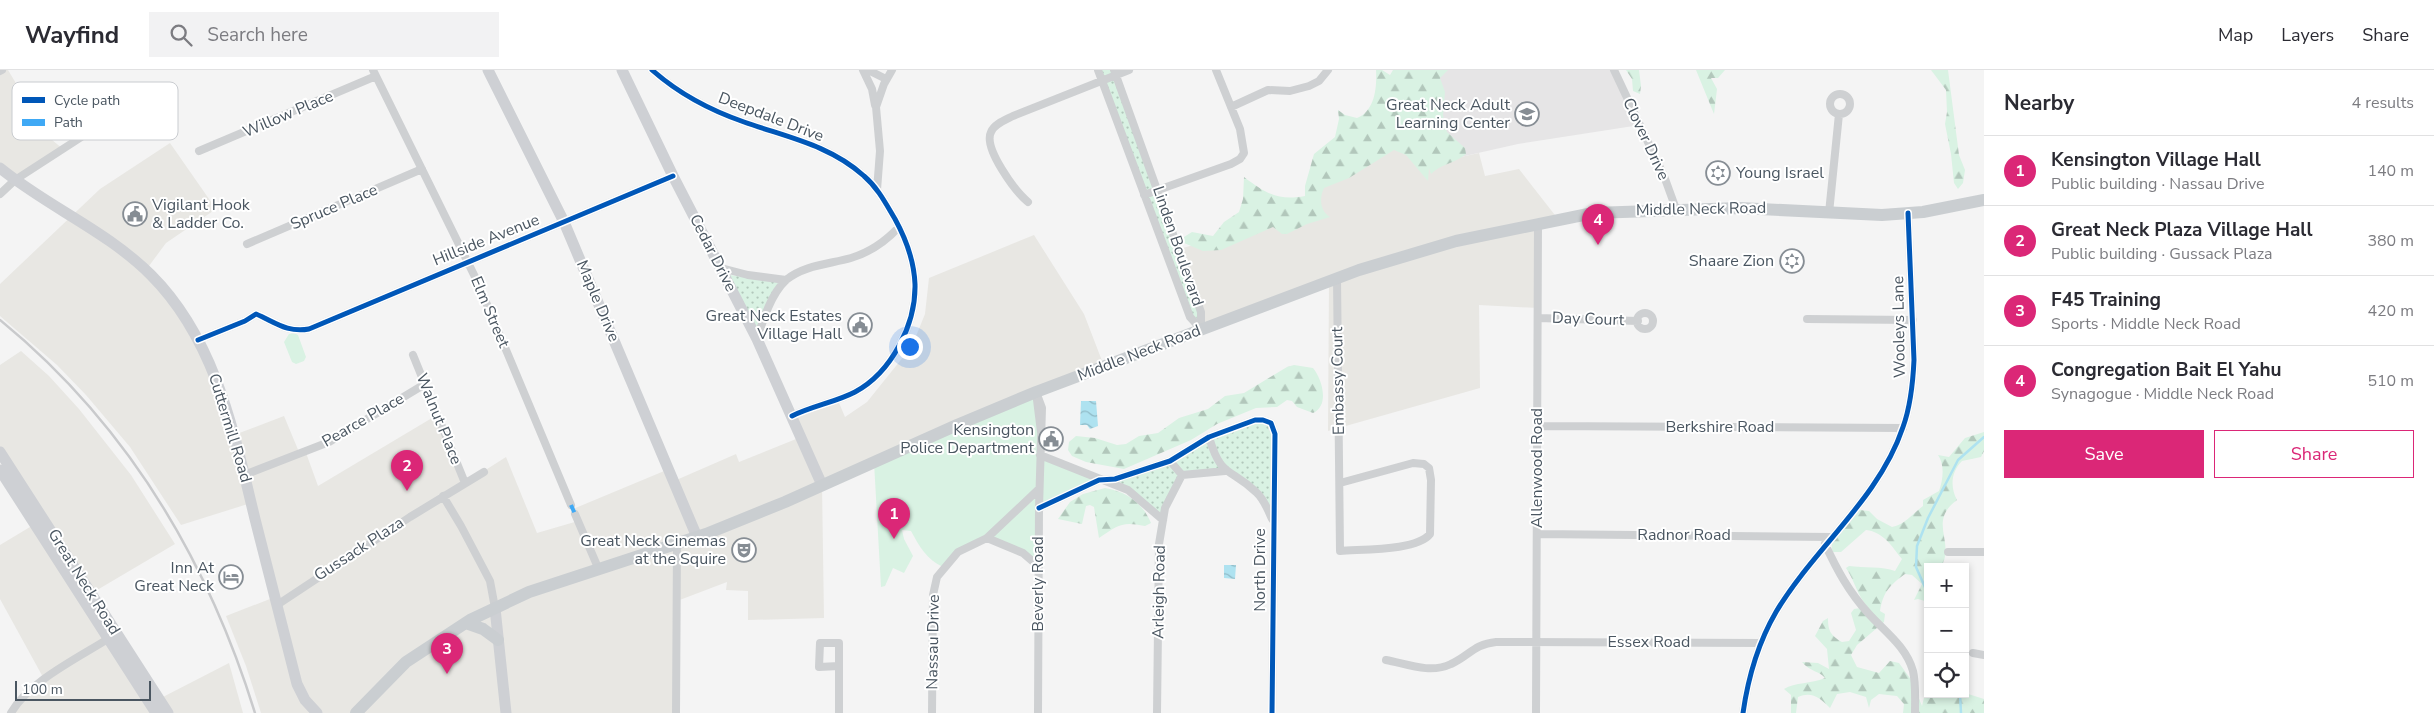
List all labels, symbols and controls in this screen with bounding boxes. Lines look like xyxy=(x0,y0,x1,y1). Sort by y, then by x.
search box xyxy=(149,12,499,57)
text: Wayfind xyxy=(25,19,119,51)
icon: search xyxy=(167,21,195,49)
text: Search here xyxy=(207,22,308,48)
text: Map xyxy=(2218,23,2253,47)
text: Layers xyxy=(2281,23,2334,47)
text: Share xyxy=(2362,23,2409,47)
legend xyxy=(12,82,178,140)
street label: Willow Place xyxy=(239,85,337,143)
street label: Deepdale Drive xyxy=(715,87,827,147)
text: Nearby xyxy=(2004,89,2074,117)
text: Cycle path xyxy=(54,91,120,110)
text: 4 results xyxy=(2352,92,2414,114)
place label: Great Neck Adult Learning Center xyxy=(1386,94,1510,134)
street label: Clover Drive xyxy=(1617,94,1675,184)
school or university icon: Great Neck Adult Learning Center xyxy=(1514,101,1540,127)
text: Path xyxy=(54,113,83,132)
text: Kensington Village Hall xyxy=(2051,147,2261,173)
synagogue icon: Young Israel xyxy=(1705,160,1731,186)
text: 1 xyxy=(2015,160,2025,182)
text: 140 m xyxy=(2367,160,2414,182)
place label: Young Israel xyxy=(1735,162,1824,184)
text: Public building · Nassau Drive xyxy=(2051,173,2265,195)
street label: Spruce Place xyxy=(287,179,381,235)
street label: Linden Boulevard xyxy=(1147,183,1209,309)
place label: Vigilant Hook & Ladder Co. xyxy=(151,194,251,234)
street label: Middle Neck Road xyxy=(1636,197,1766,221)
public building icon: Vigilant Hook & Ladder Co. xyxy=(122,201,148,227)
pin: 4 xyxy=(1582,204,1614,245)
street label: Hillside Avenue xyxy=(429,209,543,271)
street label: Cedar Drive xyxy=(684,210,742,296)
text: Great Neck Plaza Village Hall xyxy=(2051,217,2312,243)
text: 2 xyxy=(2015,230,2025,252)
text: 380 m xyxy=(2367,230,2414,252)
text: Public building · Gussack Plaza xyxy=(2051,243,2272,265)
synagogue icon: Shaare Zion xyxy=(1779,248,1805,274)
place label: Shaare Zion xyxy=(1689,250,1774,272)
street label: Maple Drive xyxy=(571,257,625,345)
street label: Elm Street xyxy=(465,273,515,351)
street label: Wooleys Lane xyxy=(1887,276,1911,378)
text: F45 Training xyxy=(2051,287,2161,313)
text: 3 xyxy=(2015,300,2025,322)
text: 420 m xyxy=(2367,300,2414,322)
place label: Great Neck Estates Village Hall xyxy=(706,305,842,345)
street label: Day Court xyxy=(1551,307,1625,331)
public building icon: Great Neck Estates Village Hall xyxy=(847,312,873,338)
text: Sports · Middle Neck Road xyxy=(2051,313,2241,335)
street label: Middle Neck Road xyxy=(1074,319,1204,387)
street label: Embassy Court xyxy=(1326,326,1350,435)
your location xyxy=(897,334,923,360)
text: Congregation Bait El Yahu xyxy=(2051,357,2282,383)
street label: Walnut Place xyxy=(411,370,467,468)
text: 4 xyxy=(2015,370,2025,392)
text: 510 m xyxy=(2367,370,2414,392)
street label: Cuttermill Road xyxy=(203,371,257,485)
text: Synagogue · Middle Neck Road xyxy=(2051,383,2274,405)
street label: Pearce Place xyxy=(318,388,408,452)
street label: Allenwood Road xyxy=(1526,408,1548,528)
street label: Berkshire Road xyxy=(1666,416,1774,438)
place label: Kensington Police Department xyxy=(900,419,1034,459)
public building icon: Kensington Police Department xyxy=(1038,426,1064,452)
button: Save xyxy=(2004,430,2204,478)
button: Share xyxy=(2214,430,2414,478)
pin: 2 xyxy=(391,450,423,491)
pin: 1 xyxy=(878,498,910,539)
street label: Gussack Plaza xyxy=(310,512,408,586)
street label: Radnor Road xyxy=(1637,524,1731,546)
street label: Great Neck Road xyxy=(43,525,125,639)
street label: North Drive xyxy=(1249,528,1271,612)
place label: Great Neck Cinemas at the Squire xyxy=(580,530,726,570)
street label: Beverly Road xyxy=(1027,536,1049,632)
theatre icon: Great Neck Cinemas at the Squire xyxy=(731,537,757,563)
street label: Arleigh Road xyxy=(1147,545,1171,639)
place label: Inn At Great Neck xyxy=(134,557,215,597)
map controls xyxy=(1924,563,1969,698)
button: + xyxy=(1924,563,1969,608)
hotel icon: Inn At Great Neck xyxy=(218,564,244,590)
street label: Nassau Drive xyxy=(921,594,945,690)
button: − xyxy=(1924,608,1969,653)
street label: Essex Road xyxy=(1608,631,1690,653)
pin: 3 xyxy=(431,633,463,674)
button: locate xyxy=(1924,653,1969,698)
scale bar xyxy=(15,678,151,701)
text: 100 m xyxy=(22,680,63,699)

